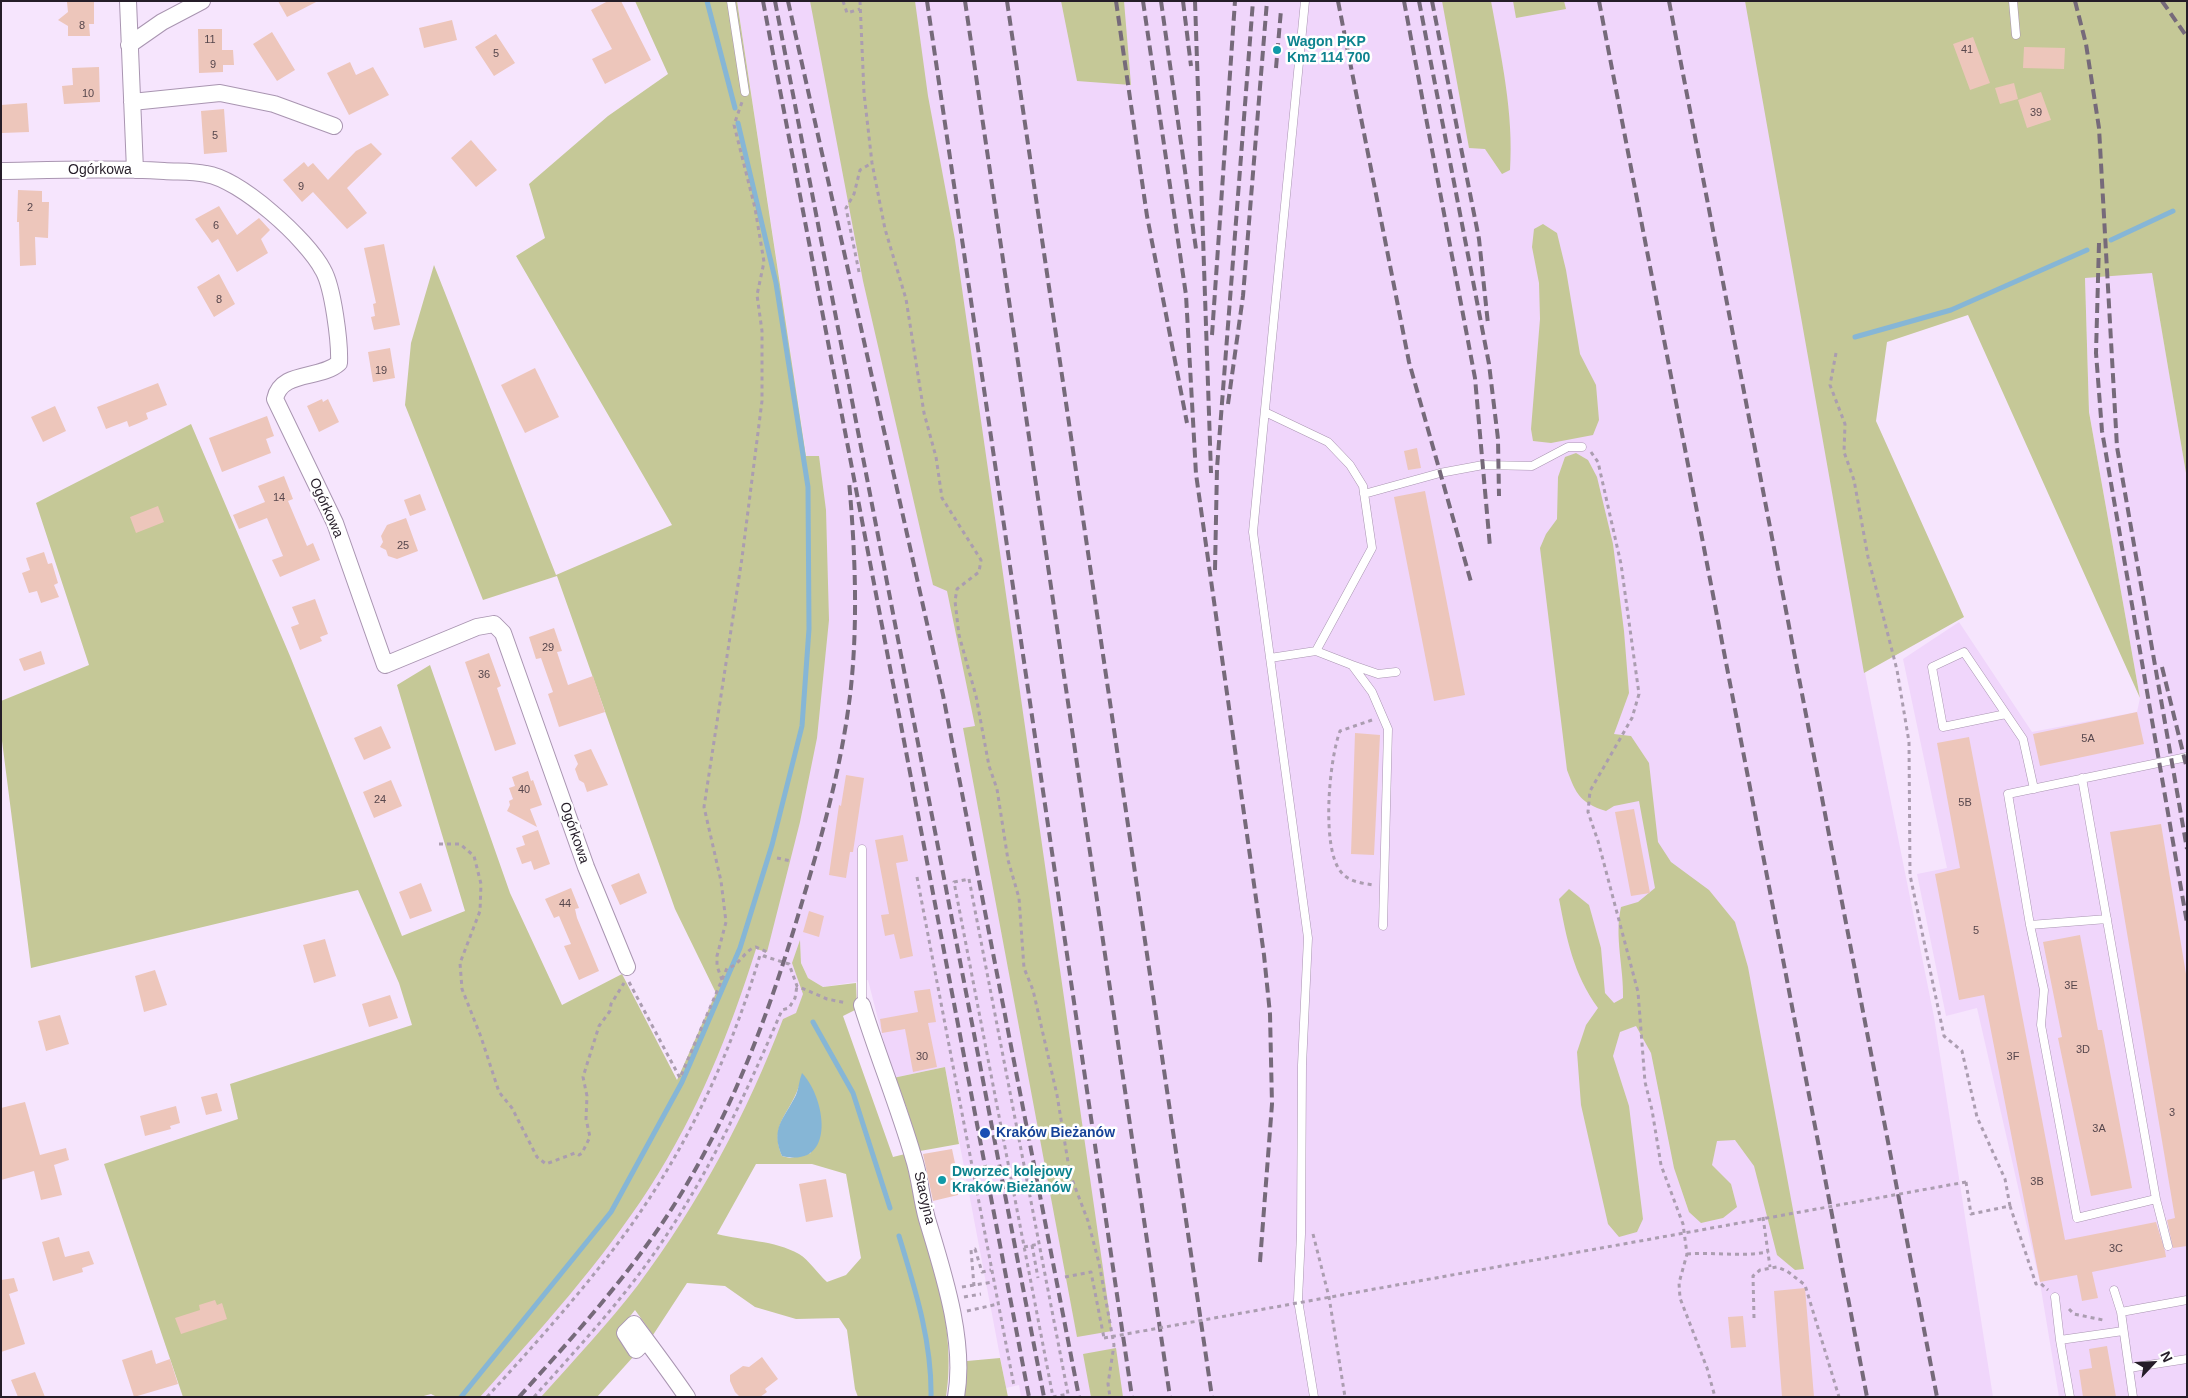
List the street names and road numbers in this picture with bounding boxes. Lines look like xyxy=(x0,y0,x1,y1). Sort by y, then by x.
street label: Ogórkowa xyxy=(68,162,132,178)
street label: Ogórkowa xyxy=(305,475,347,541)
street label: Ogórkowa xyxy=(556,800,592,866)
street label: Stacyjna xyxy=(910,1170,938,1226)

